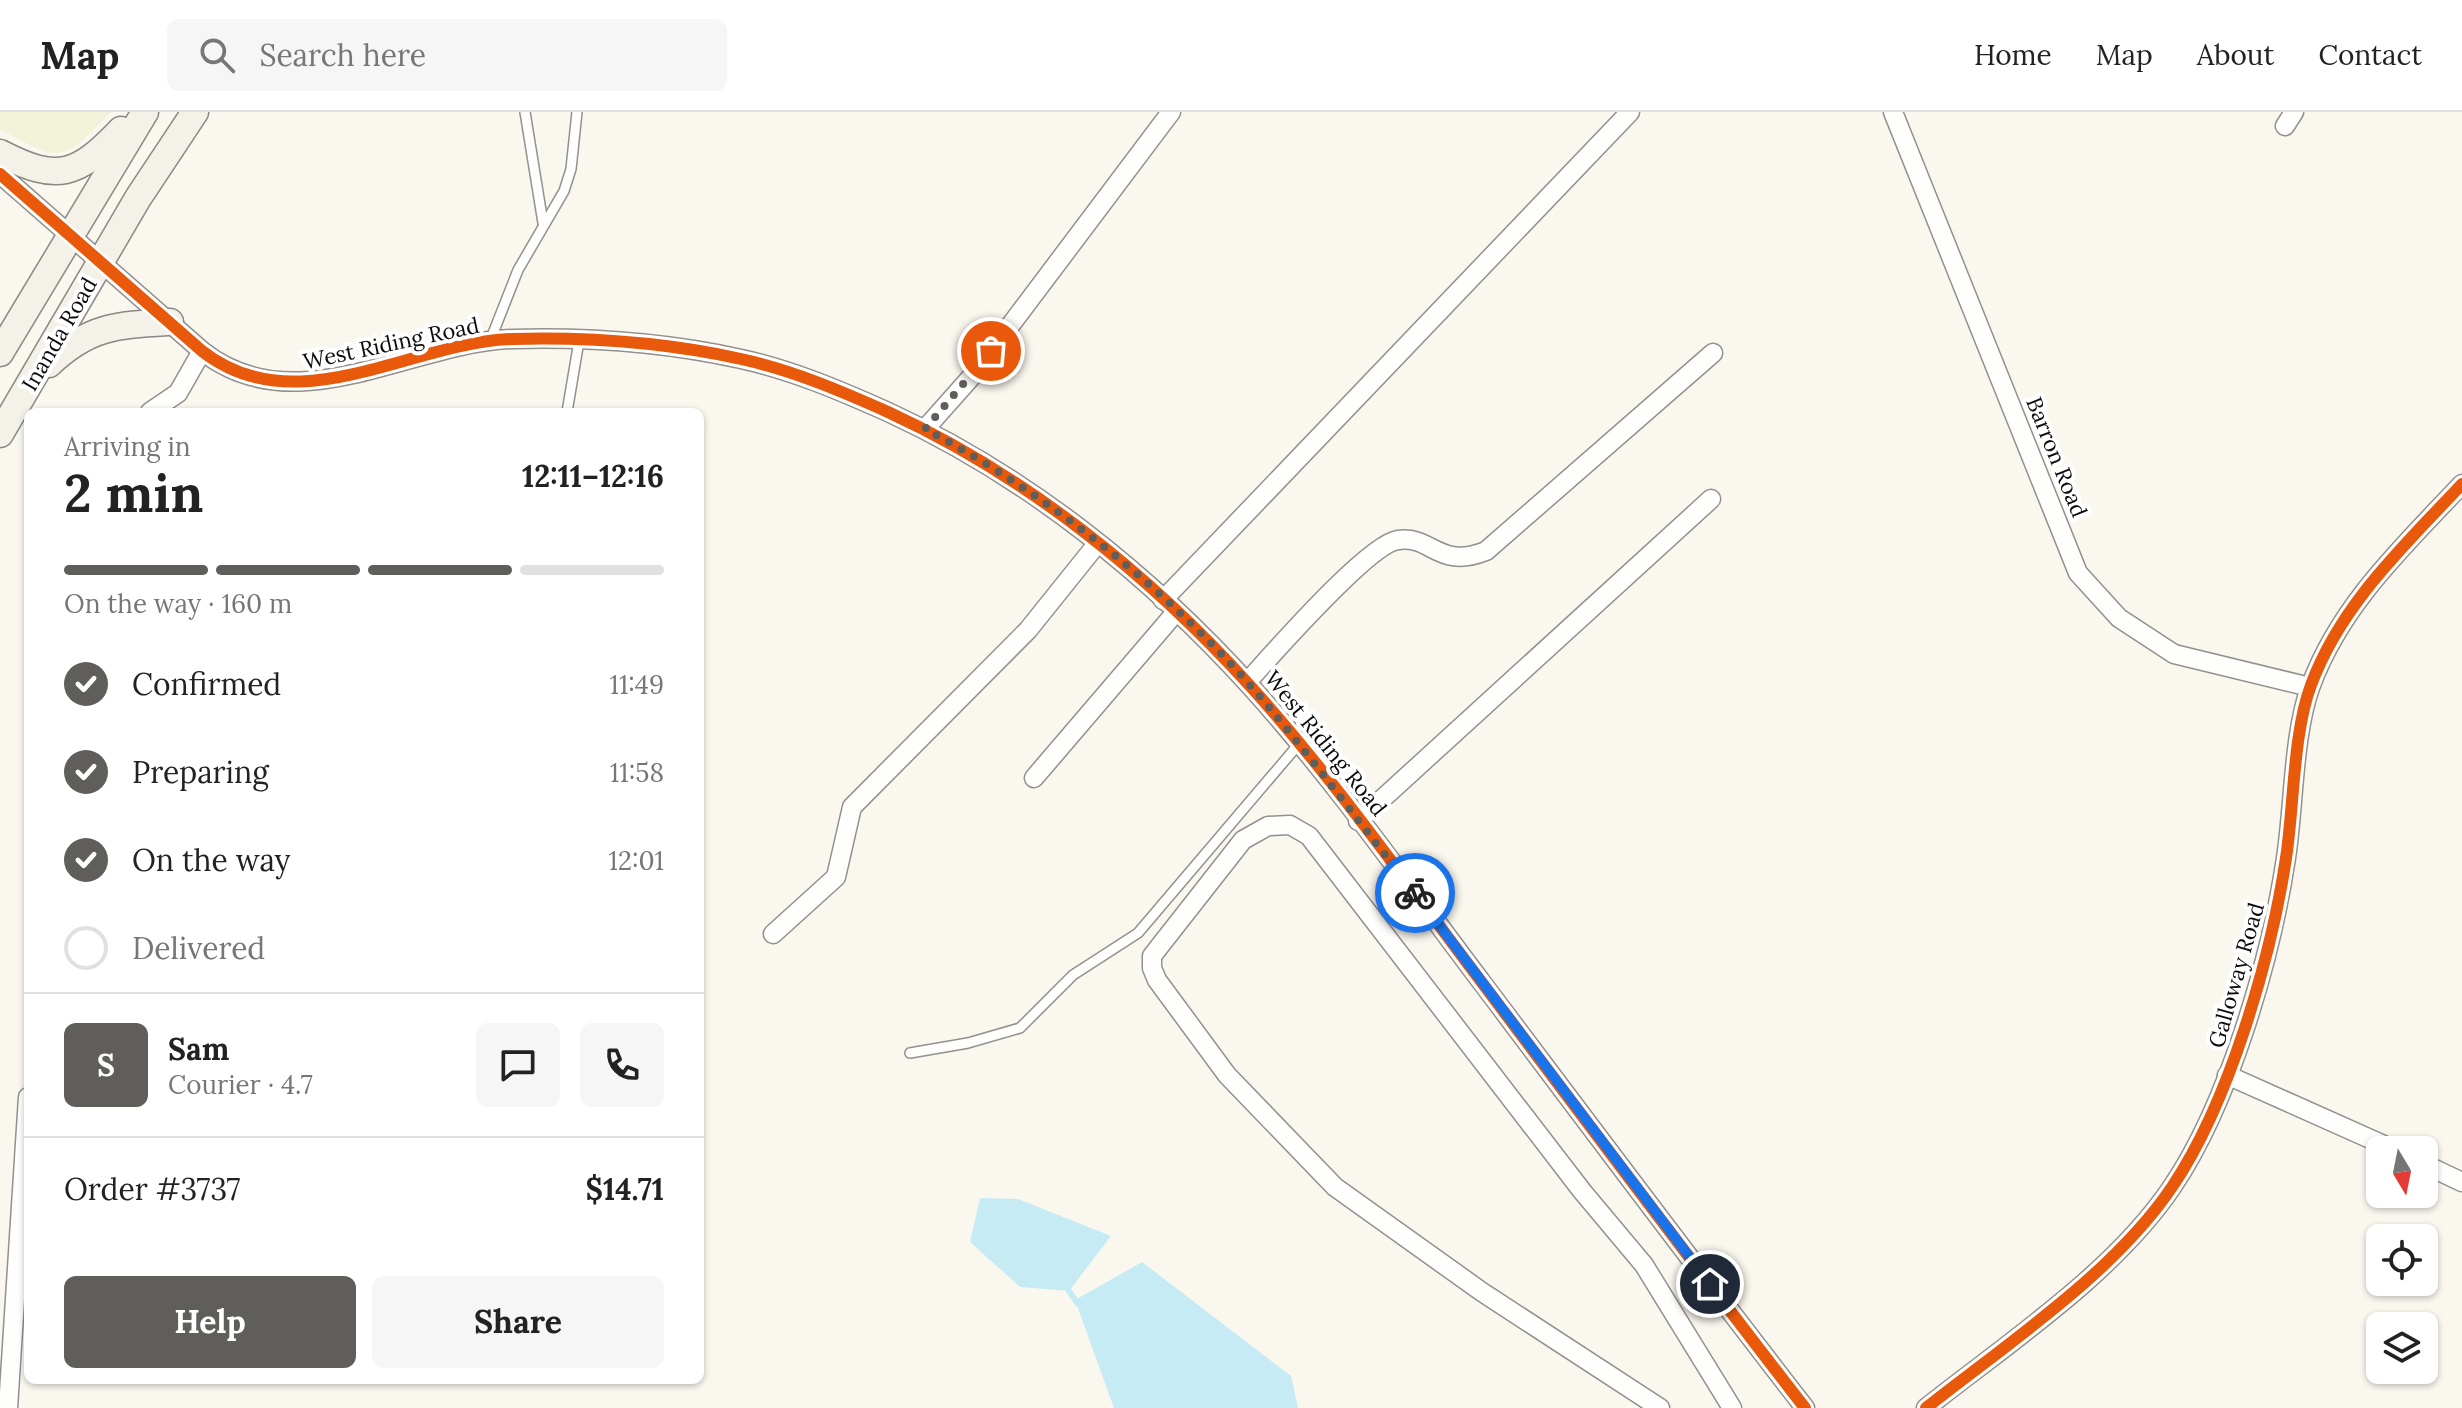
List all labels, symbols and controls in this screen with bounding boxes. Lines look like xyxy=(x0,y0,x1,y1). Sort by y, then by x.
search box xyxy=(167,19,727,91)
text: Map xyxy=(40,31,119,79)
icon: search xyxy=(195,33,239,77)
text: Search here xyxy=(259,36,426,74)
text: Home xyxy=(1974,37,2052,73)
text: Map xyxy=(2096,37,2153,73)
text: About xyxy=(2197,37,2274,73)
text: Contact xyxy=(2318,37,2422,73)
street label: Inanda Road xyxy=(15,272,103,396)
street label: West Riding Road xyxy=(300,311,482,375)
pin xyxy=(957,317,1025,385)
icon: bag xyxy=(969,329,1013,373)
street label: Barron Road xyxy=(2020,393,2094,521)
text: Arriving in xyxy=(64,430,191,463)
text: 12:11–12:16 xyxy=(522,457,664,495)
text: 2 min xyxy=(64,460,203,526)
text: On the way · 160 m xyxy=(64,587,292,620)
icon: check xyxy=(64,662,108,706)
text: Confirmed xyxy=(132,665,281,703)
street label: West Riding Road xyxy=(1259,665,1393,821)
text: 11:49 xyxy=(609,668,664,701)
icon: check xyxy=(64,750,108,794)
text: Preparing xyxy=(132,753,269,791)
text: 11:58 xyxy=(610,756,664,789)
icon: check xyxy=(64,838,108,882)
text: On the way xyxy=(132,841,290,879)
text: 12:01 xyxy=(608,844,664,877)
courier xyxy=(1375,853,1455,933)
icon: bike xyxy=(1393,871,1437,915)
street label: Galloway Road xyxy=(2202,899,2270,1051)
text: Delivered xyxy=(132,929,265,967)
button: chat xyxy=(476,1023,560,1107)
button: phone xyxy=(580,1023,664,1107)
text: Sam xyxy=(168,1030,229,1068)
text: S xyxy=(97,1046,115,1084)
text: Courier · 4.7 xyxy=(168,1068,313,1101)
north arrow xyxy=(2366,1136,2438,1208)
map controls xyxy=(2366,1136,2438,1384)
text: Order #3737 xyxy=(64,1170,240,1208)
text: $14.71 xyxy=(585,1170,664,1208)
button: locate xyxy=(2366,1224,2438,1296)
pin xyxy=(1676,1250,1744,1318)
icon: home xyxy=(1688,1262,1732,1306)
button: Help xyxy=(64,1276,356,1368)
button: Share xyxy=(372,1276,664,1368)
button: layers xyxy=(2366,1312,2438,1384)

